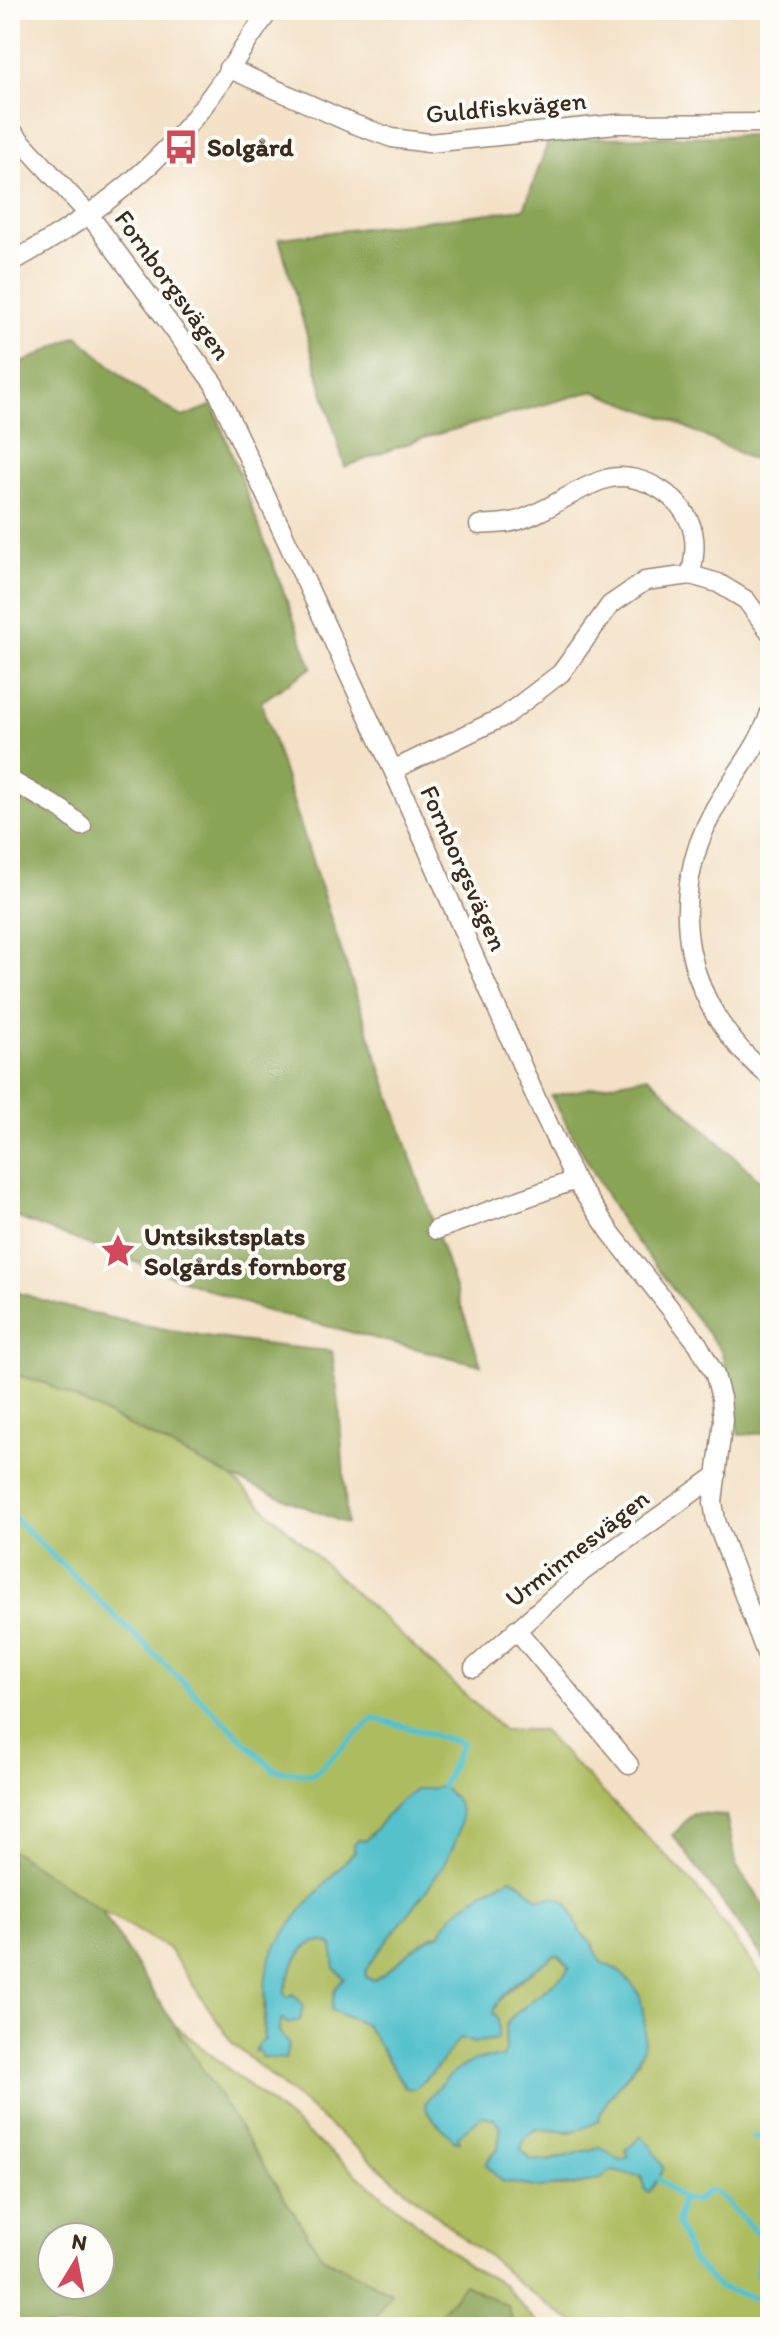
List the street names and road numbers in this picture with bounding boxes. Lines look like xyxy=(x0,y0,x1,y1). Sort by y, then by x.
street label: Guldfiskvägen xyxy=(424,84,588,130)
street label: Fornborgsvägen xyxy=(108,204,238,367)
street label: Fornborgsvägen xyxy=(413,780,515,956)
street label: Urminnesvägen xyxy=(499,1482,655,1614)

